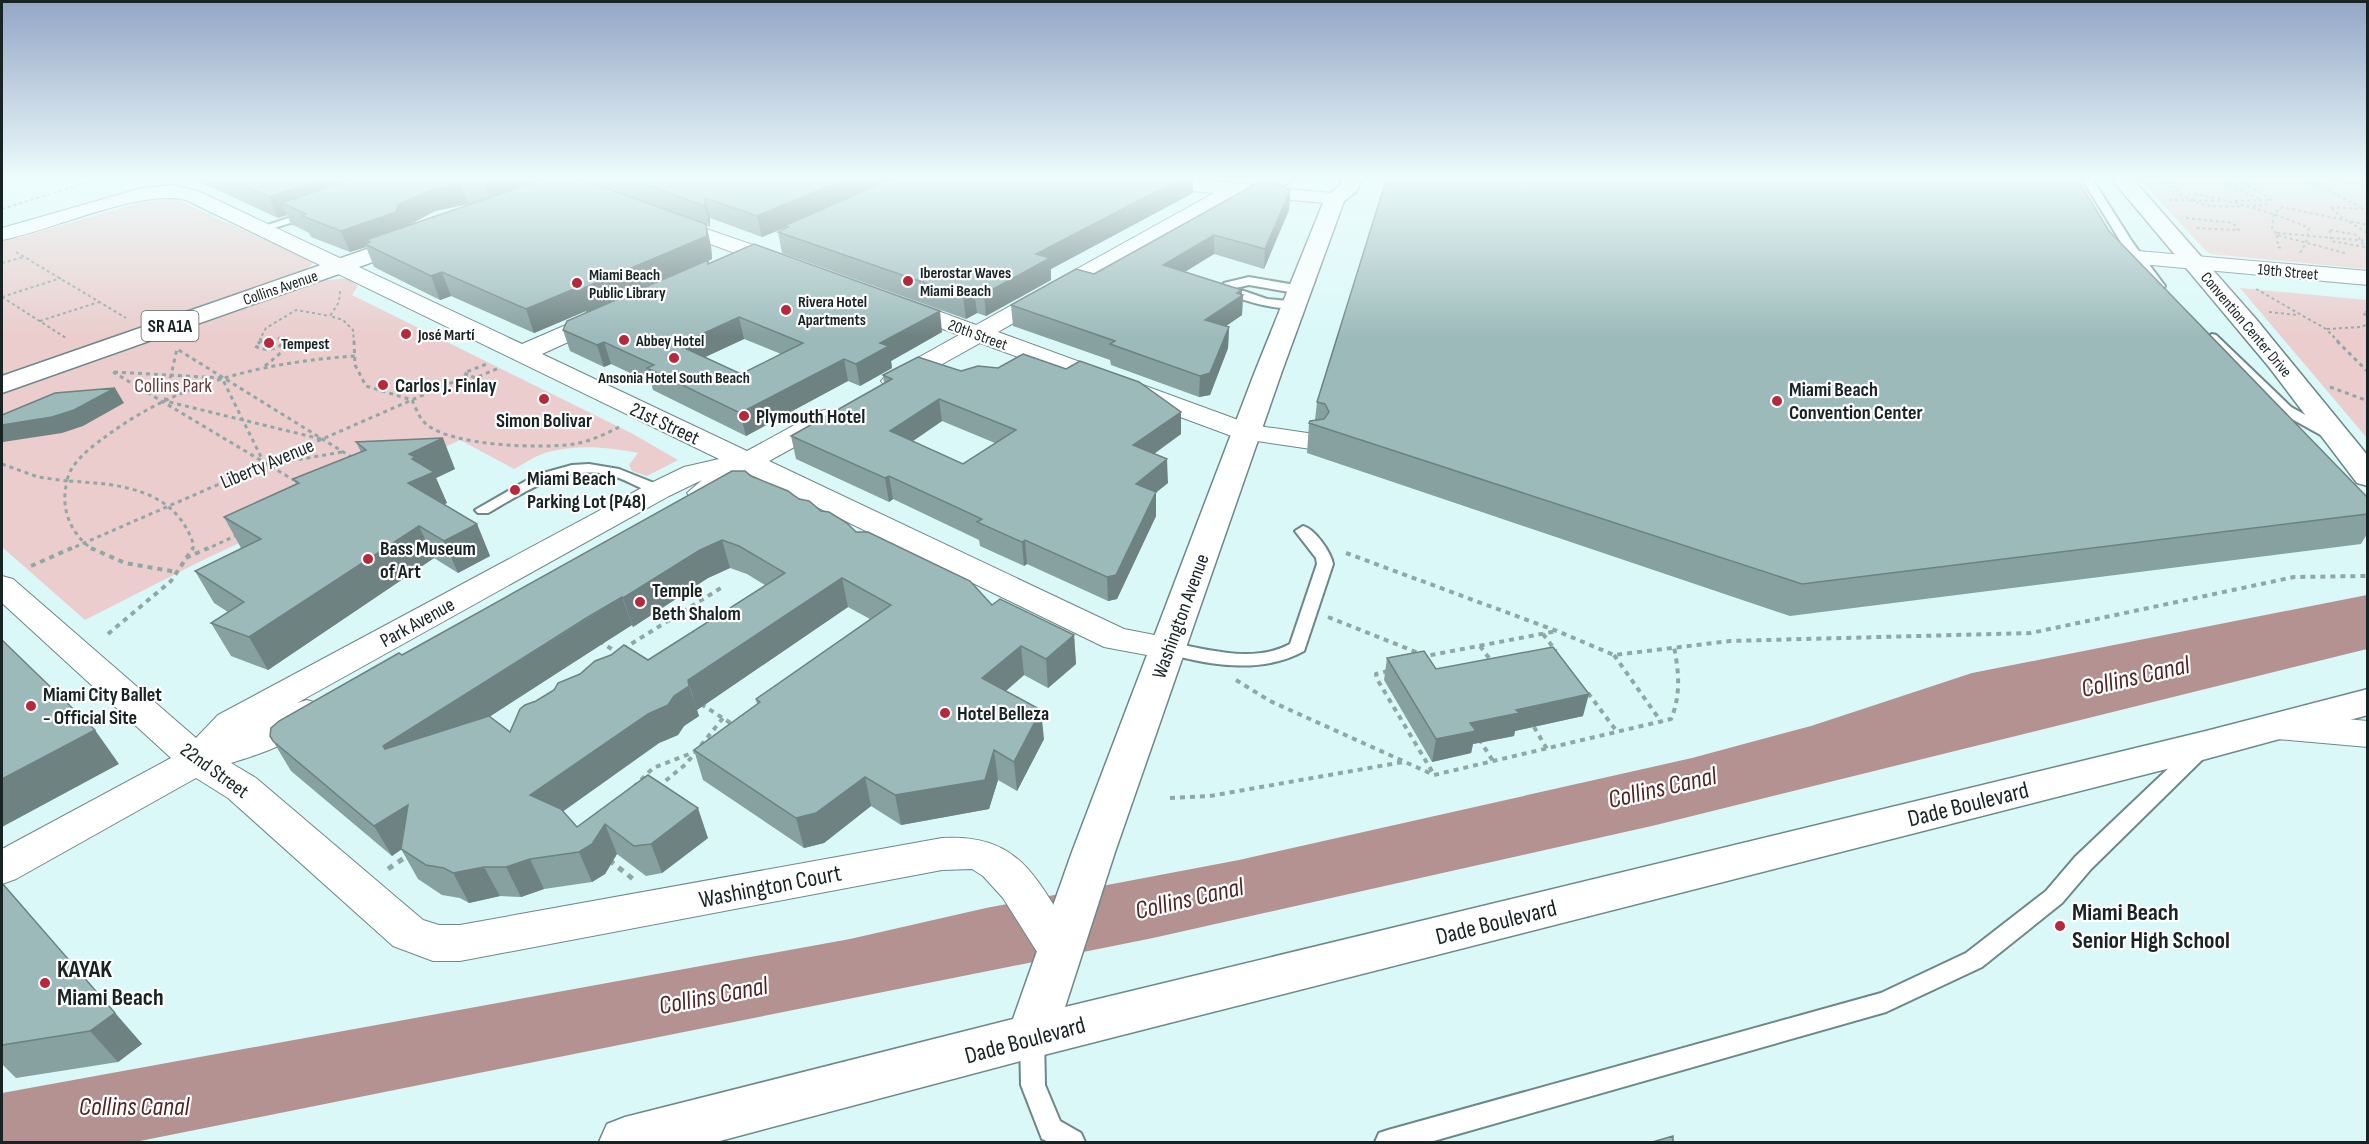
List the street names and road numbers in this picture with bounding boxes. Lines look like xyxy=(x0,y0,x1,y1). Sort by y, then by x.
street label: 19th Street xyxy=(2257,260,2319,285)
street label: Collins Avenue xyxy=(241,267,320,310)
street label: Convention Center Drive xyxy=(2196,268,2295,382)
road number: SR A1A xyxy=(142,311,198,341)
street label: 20th Street xyxy=(945,316,1010,355)
street label: 21st Street xyxy=(626,397,703,450)
street label: Liberty Avenue xyxy=(217,433,318,494)
street label: Washington Avenue xyxy=(1147,551,1215,682)
street label: Park Avenue xyxy=(376,593,459,653)
street label: 22nd Street xyxy=(175,738,253,804)
street label: Dade Boulevard xyxy=(1905,775,2032,834)
street label: Washington Court xyxy=(696,858,844,915)
street label: Dade Boulevard xyxy=(1433,893,1560,952)
street label: Dade Boulevard xyxy=(962,1010,1089,1070)

